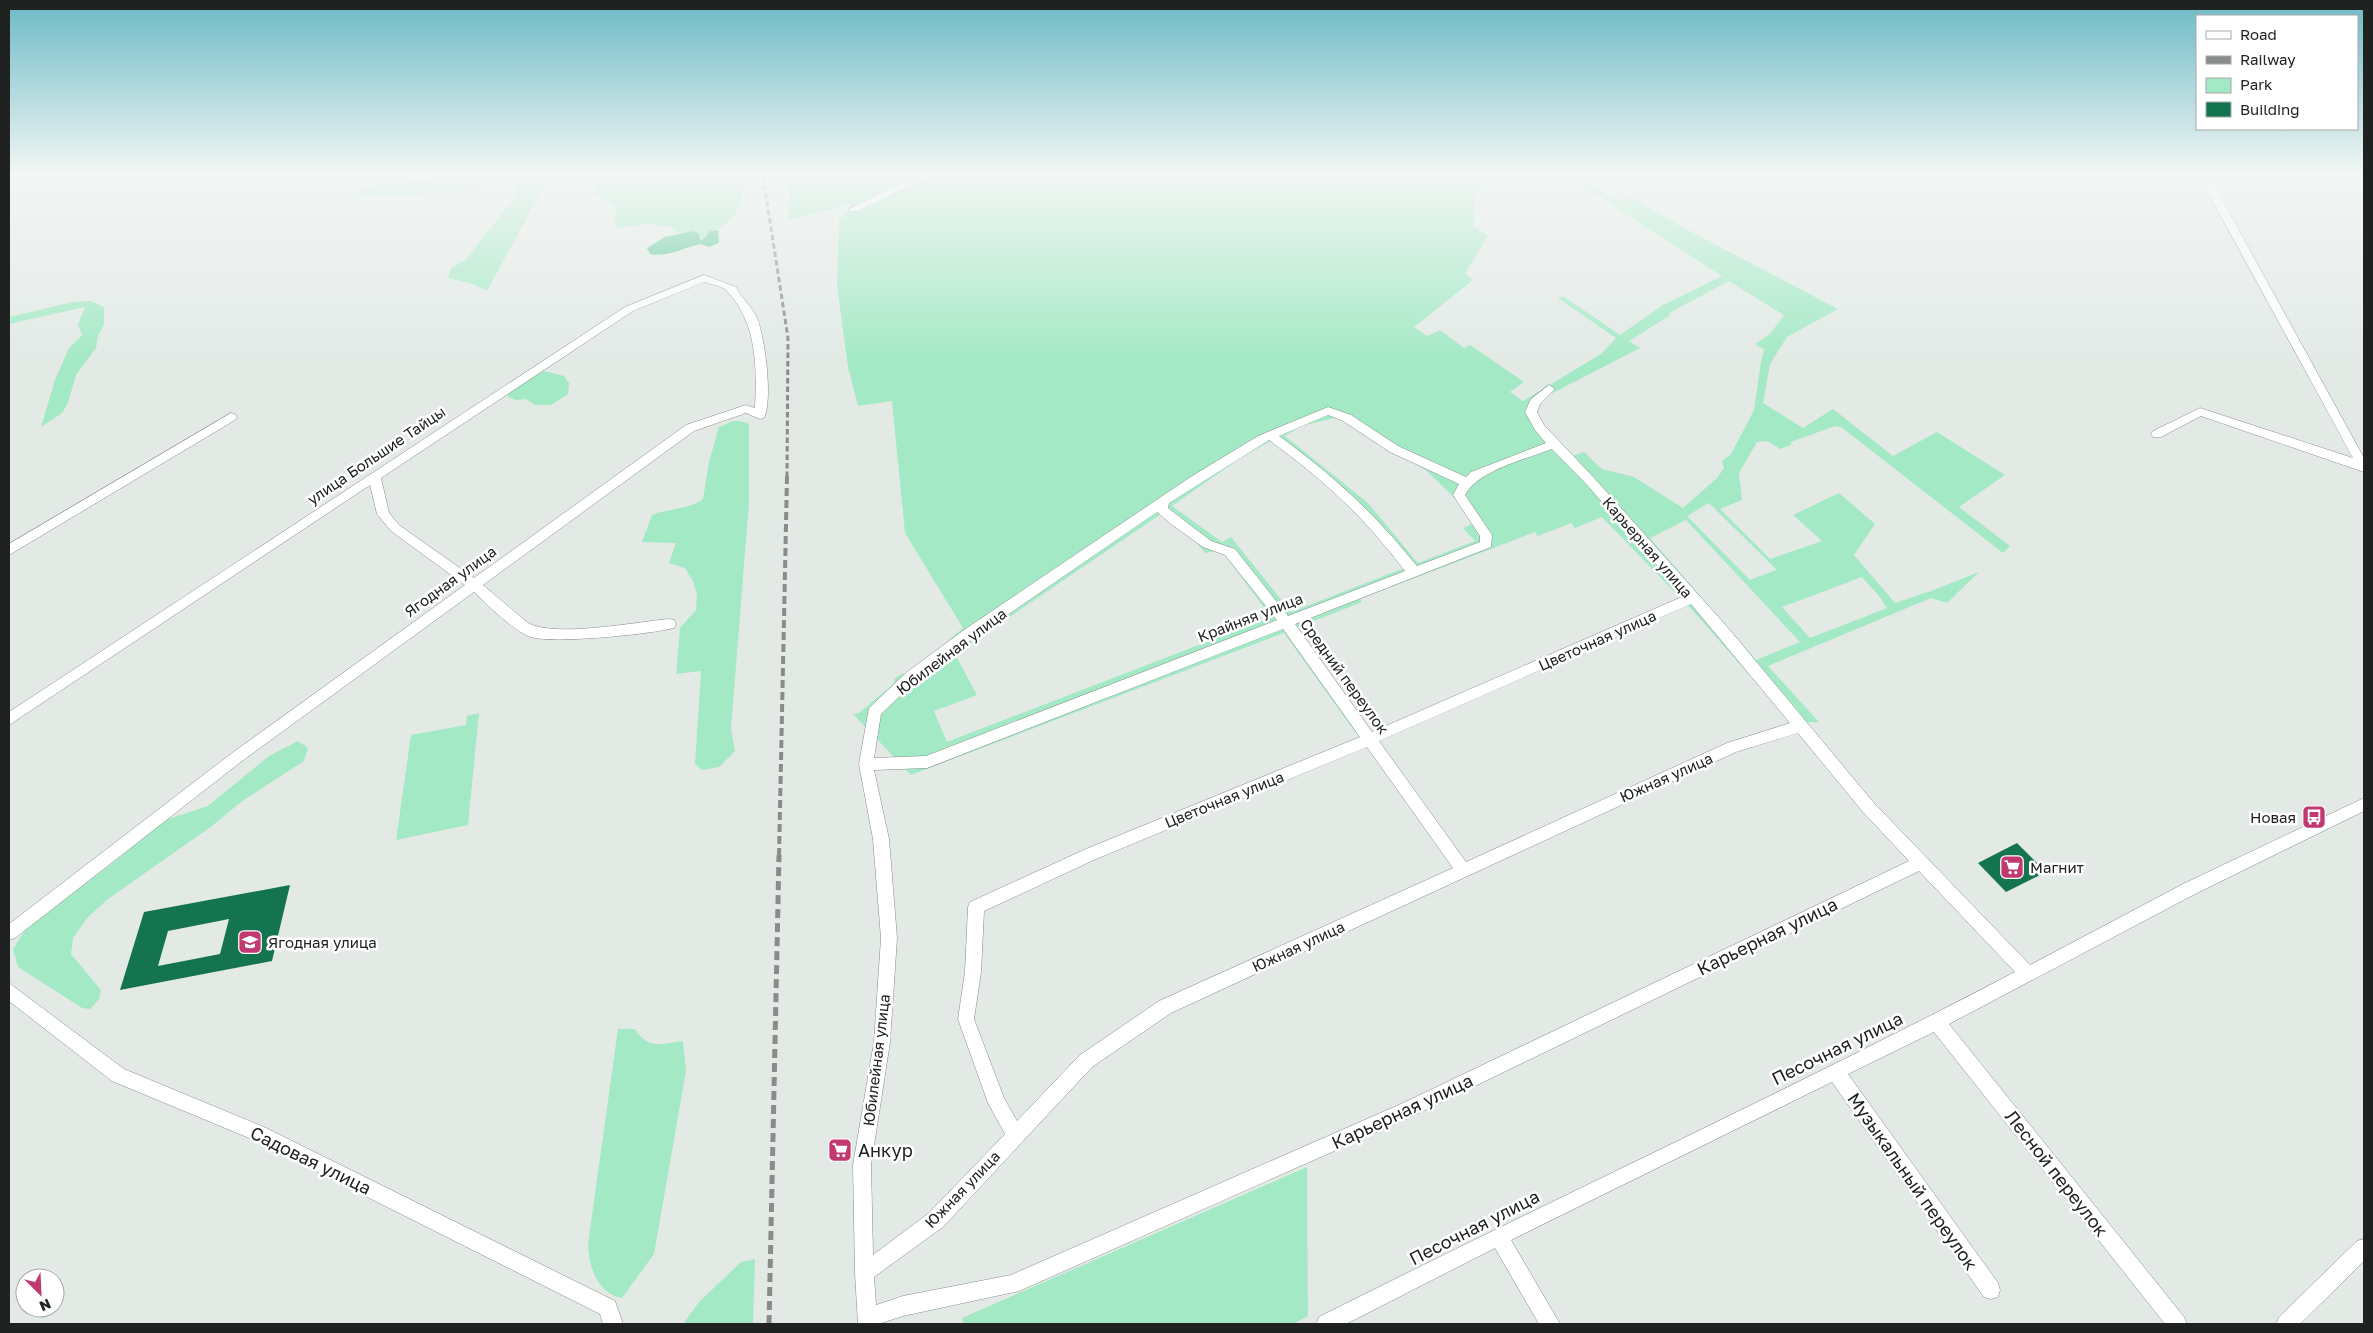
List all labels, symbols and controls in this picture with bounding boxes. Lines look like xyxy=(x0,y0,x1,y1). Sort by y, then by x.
legend xyxy=(2196,15,2358,130)
text: Road xyxy=(2240,25,2277,43)
text: Railway xyxy=(2240,50,2296,68)
text: Park xyxy=(2240,75,2273,93)
text: Building xyxy=(2240,100,2300,118)
street label: улица Большие Тайцы xyxy=(303,402,449,508)
street label: Карьерная улица xyxy=(1599,493,1697,601)
street label: Ягодная улица xyxy=(401,542,499,620)
street label: Крайняя улица xyxy=(1195,589,1305,645)
street label: Юбилейная улица xyxy=(893,604,1009,698)
street label: Цветочная улица xyxy=(1535,606,1659,674)
street label: Средний переулок xyxy=(1297,615,1393,737)
street label: Южная улица xyxy=(1617,748,1715,806)
street label: Цветочная улица xyxy=(1162,767,1286,831)
bus stop icon: Новая xyxy=(2301,804,2327,830)
place label: Новая xyxy=(2250,808,2296,826)
supermarket icon: Магнит xyxy=(1999,854,2025,880)
place label: Магнит xyxy=(2030,858,2085,876)
street label: Карьерная улица xyxy=(1693,892,1841,980)
street label: Южная улица xyxy=(1249,917,1347,975)
school or university icon: Ягодная улица xyxy=(237,929,263,955)
place label: Ягодная улица xyxy=(268,933,377,951)
street label: Юбилейная улица xyxy=(859,993,893,1127)
street label: Песочная улица xyxy=(1768,1007,1906,1089)
street label: Карьерная улица xyxy=(1328,1069,1476,1153)
street label: Музыкальный переулок xyxy=(1843,1088,1983,1274)
street label: Лесной переулок xyxy=(2001,1105,2113,1241)
street label: Садовая улица xyxy=(247,1121,375,1199)
supermarket icon: Анкур xyxy=(827,1137,853,1163)
place label: Анкур xyxy=(858,1139,913,1161)
street label: Южная улица xyxy=(921,1147,1003,1231)
street label: Песочная улица xyxy=(1405,1185,1543,1269)
north arrow xyxy=(15,1268,65,1318)
text: N xyxy=(37,1295,54,1315)

